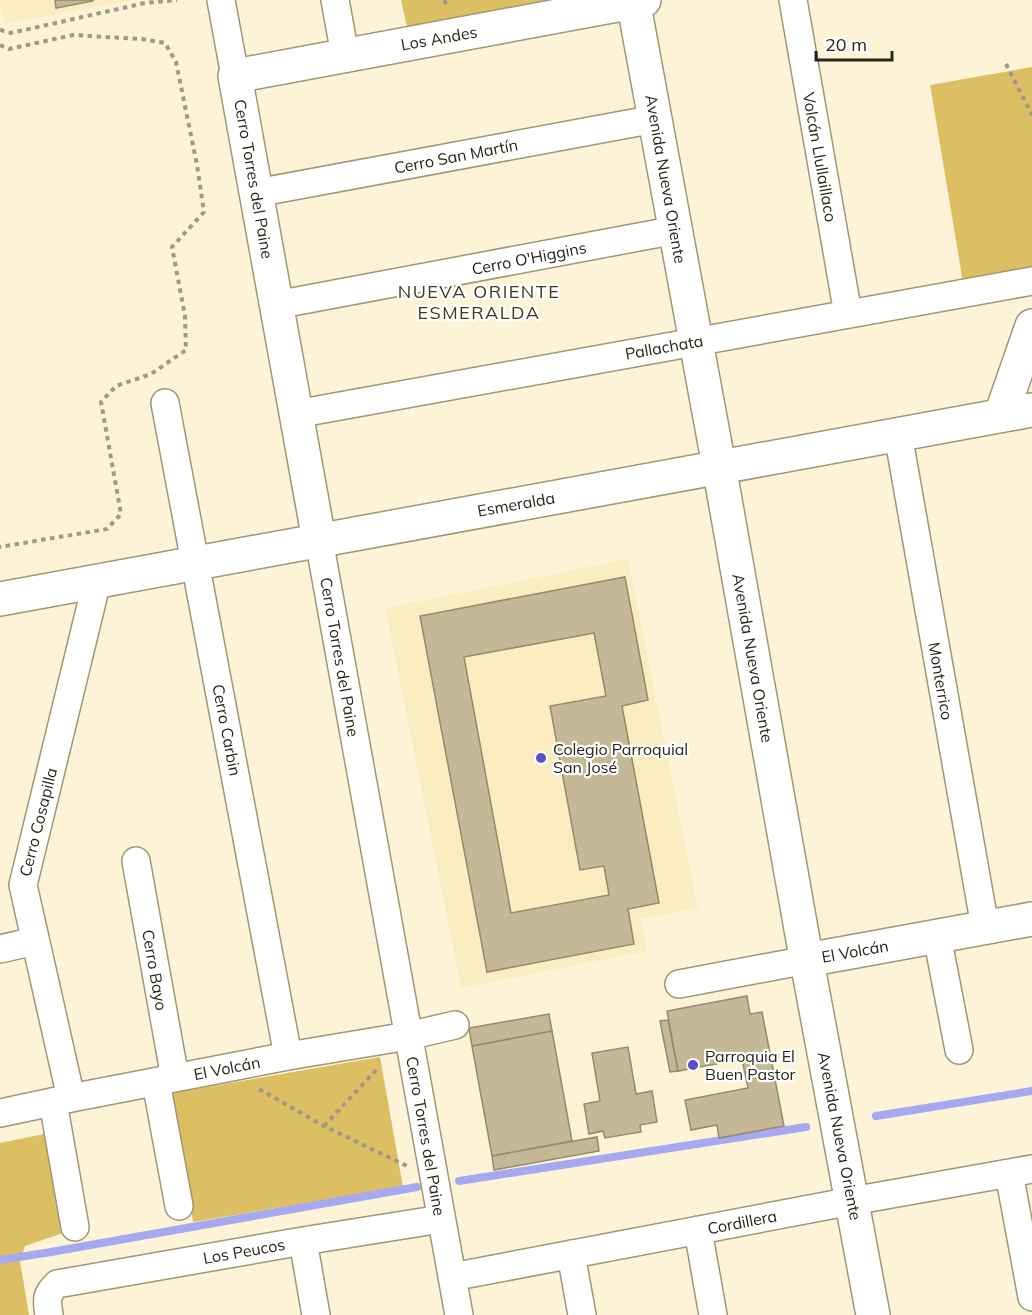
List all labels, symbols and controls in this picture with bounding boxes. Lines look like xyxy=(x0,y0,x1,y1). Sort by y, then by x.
street label: Los Andes xyxy=(399,21,479,55)
scale bar xyxy=(816,24,892,62)
text: 20 m xyxy=(825,33,867,56)
street label: Volcán Llullaillaco xyxy=(799,91,841,223)
street label: Avenida Nueva Oriente xyxy=(641,93,691,265)
street label: Cerro Torres del Paine xyxy=(230,98,278,260)
street label: Cerro San Martín xyxy=(393,134,519,178)
street label: Cerro O'Higgins xyxy=(470,237,588,279)
district label: NUEVA ORIENTE ESMERALDA xyxy=(398,280,560,324)
street label: Pallachata xyxy=(623,330,705,364)
street label: Esmeralda xyxy=(476,487,556,521)
street label: Avenida Nueva Oriente xyxy=(728,572,778,744)
street label: Cerro Torres del Paine xyxy=(316,576,364,738)
street label: Monterrico xyxy=(924,640,958,722)
street label: Cerro Carbin xyxy=(208,683,246,777)
place label: Colegio Parroquial San José xyxy=(553,739,688,777)
marker: Colegio Parroquial San José xyxy=(534,751,548,765)
street label: Cerro Cosapilla xyxy=(15,765,61,879)
street label: Cerro Bayo xyxy=(138,928,172,1012)
street label: El Volcán xyxy=(820,935,890,967)
place label: Parroquia El Buen Pastor xyxy=(705,1046,796,1084)
street label: Avenida Nueva Oriente xyxy=(814,1050,866,1222)
street label: El Volcán xyxy=(192,1052,262,1084)
street label: Cerro Torres del Paine xyxy=(402,1055,450,1217)
marker: Parroquia El Buen Pastor xyxy=(686,1058,700,1072)
street label: Cordillera xyxy=(706,1205,778,1239)
street label: Los Peucos xyxy=(202,1234,287,1268)

